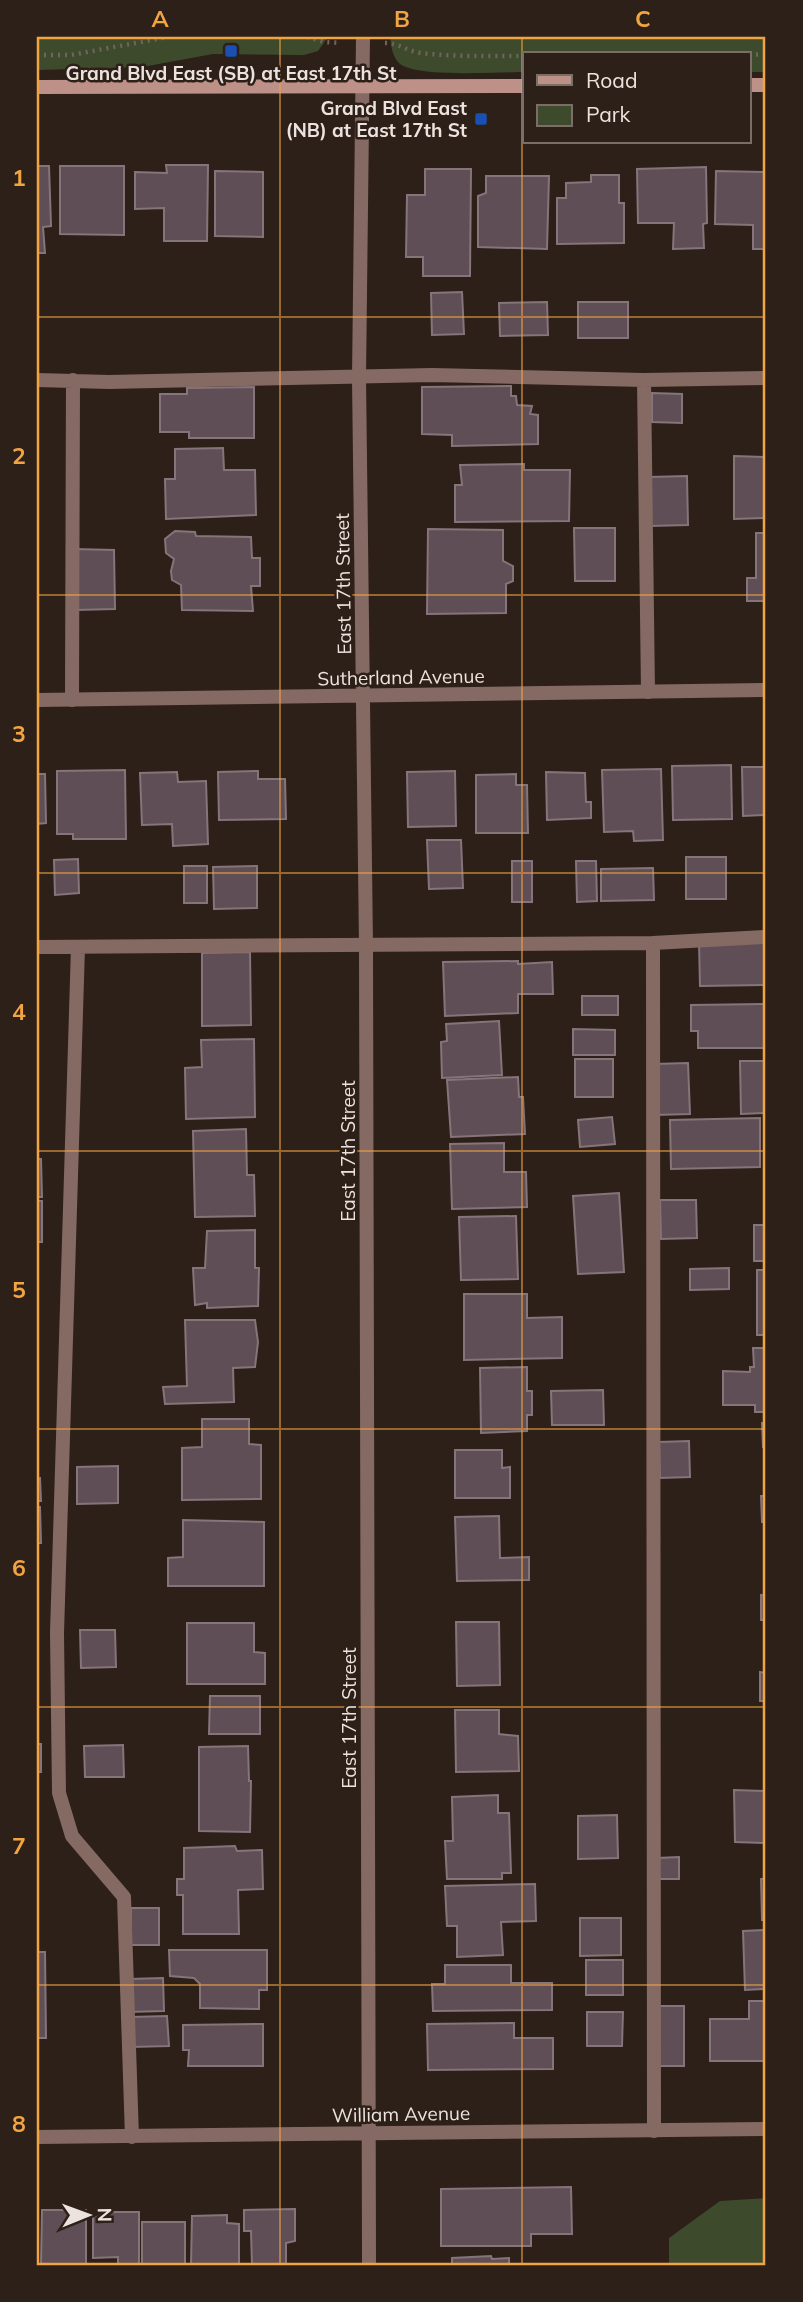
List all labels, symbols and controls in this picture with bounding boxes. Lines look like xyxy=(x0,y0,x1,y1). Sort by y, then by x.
text: A xyxy=(151,4,169,33)
text: B xyxy=(394,4,410,33)
text: C xyxy=(635,4,651,33)
marker: Grand Blvd East (SB) at East 17th St xyxy=(223,43,239,59)
legend xyxy=(523,52,750,144)
place label: Grand Blvd East (SB) at East 17th St xyxy=(66,61,396,85)
text: Road xyxy=(586,67,637,93)
place label: Grand Blvd East (NB) at East 17th St xyxy=(286,96,467,142)
text: Park xyxy=(586,101,630,127)
marker: Grand Blvd East (NB) at East 17th St xyxy=(473,111,489,127)
text: 1 xyxy=(12,163,26,192)
text: 2 xyxy=(12,441,26,470)
street label: East 17th Street xyxy=(330,513,356,655)
street label: Sutherland Avenue xyxy=(317,664,485,690)
text: 3 xyxy=(12,719,26,748)
text: 4 xyxy=(12,997,26,1026)
street label: East 17th Street xyxy=(336,1080,360,1222)
text: 5 xyxy=(12,1275,26,1304)
text: 6 xyxy=(12,1553,26,1582)
street label: East 17th Street xyxy=(337,1647,361,1789)
text: 7 xyxy=(12,1831,26,1860)
street label: William Avenue xyxy=(332,2101,470,2127)
text: 8 xyxy=(12,2109,26,2138)
north arrow xyxy=(52,2180,122,2250)
text: N xyxy=(93,2207,117,2222)

